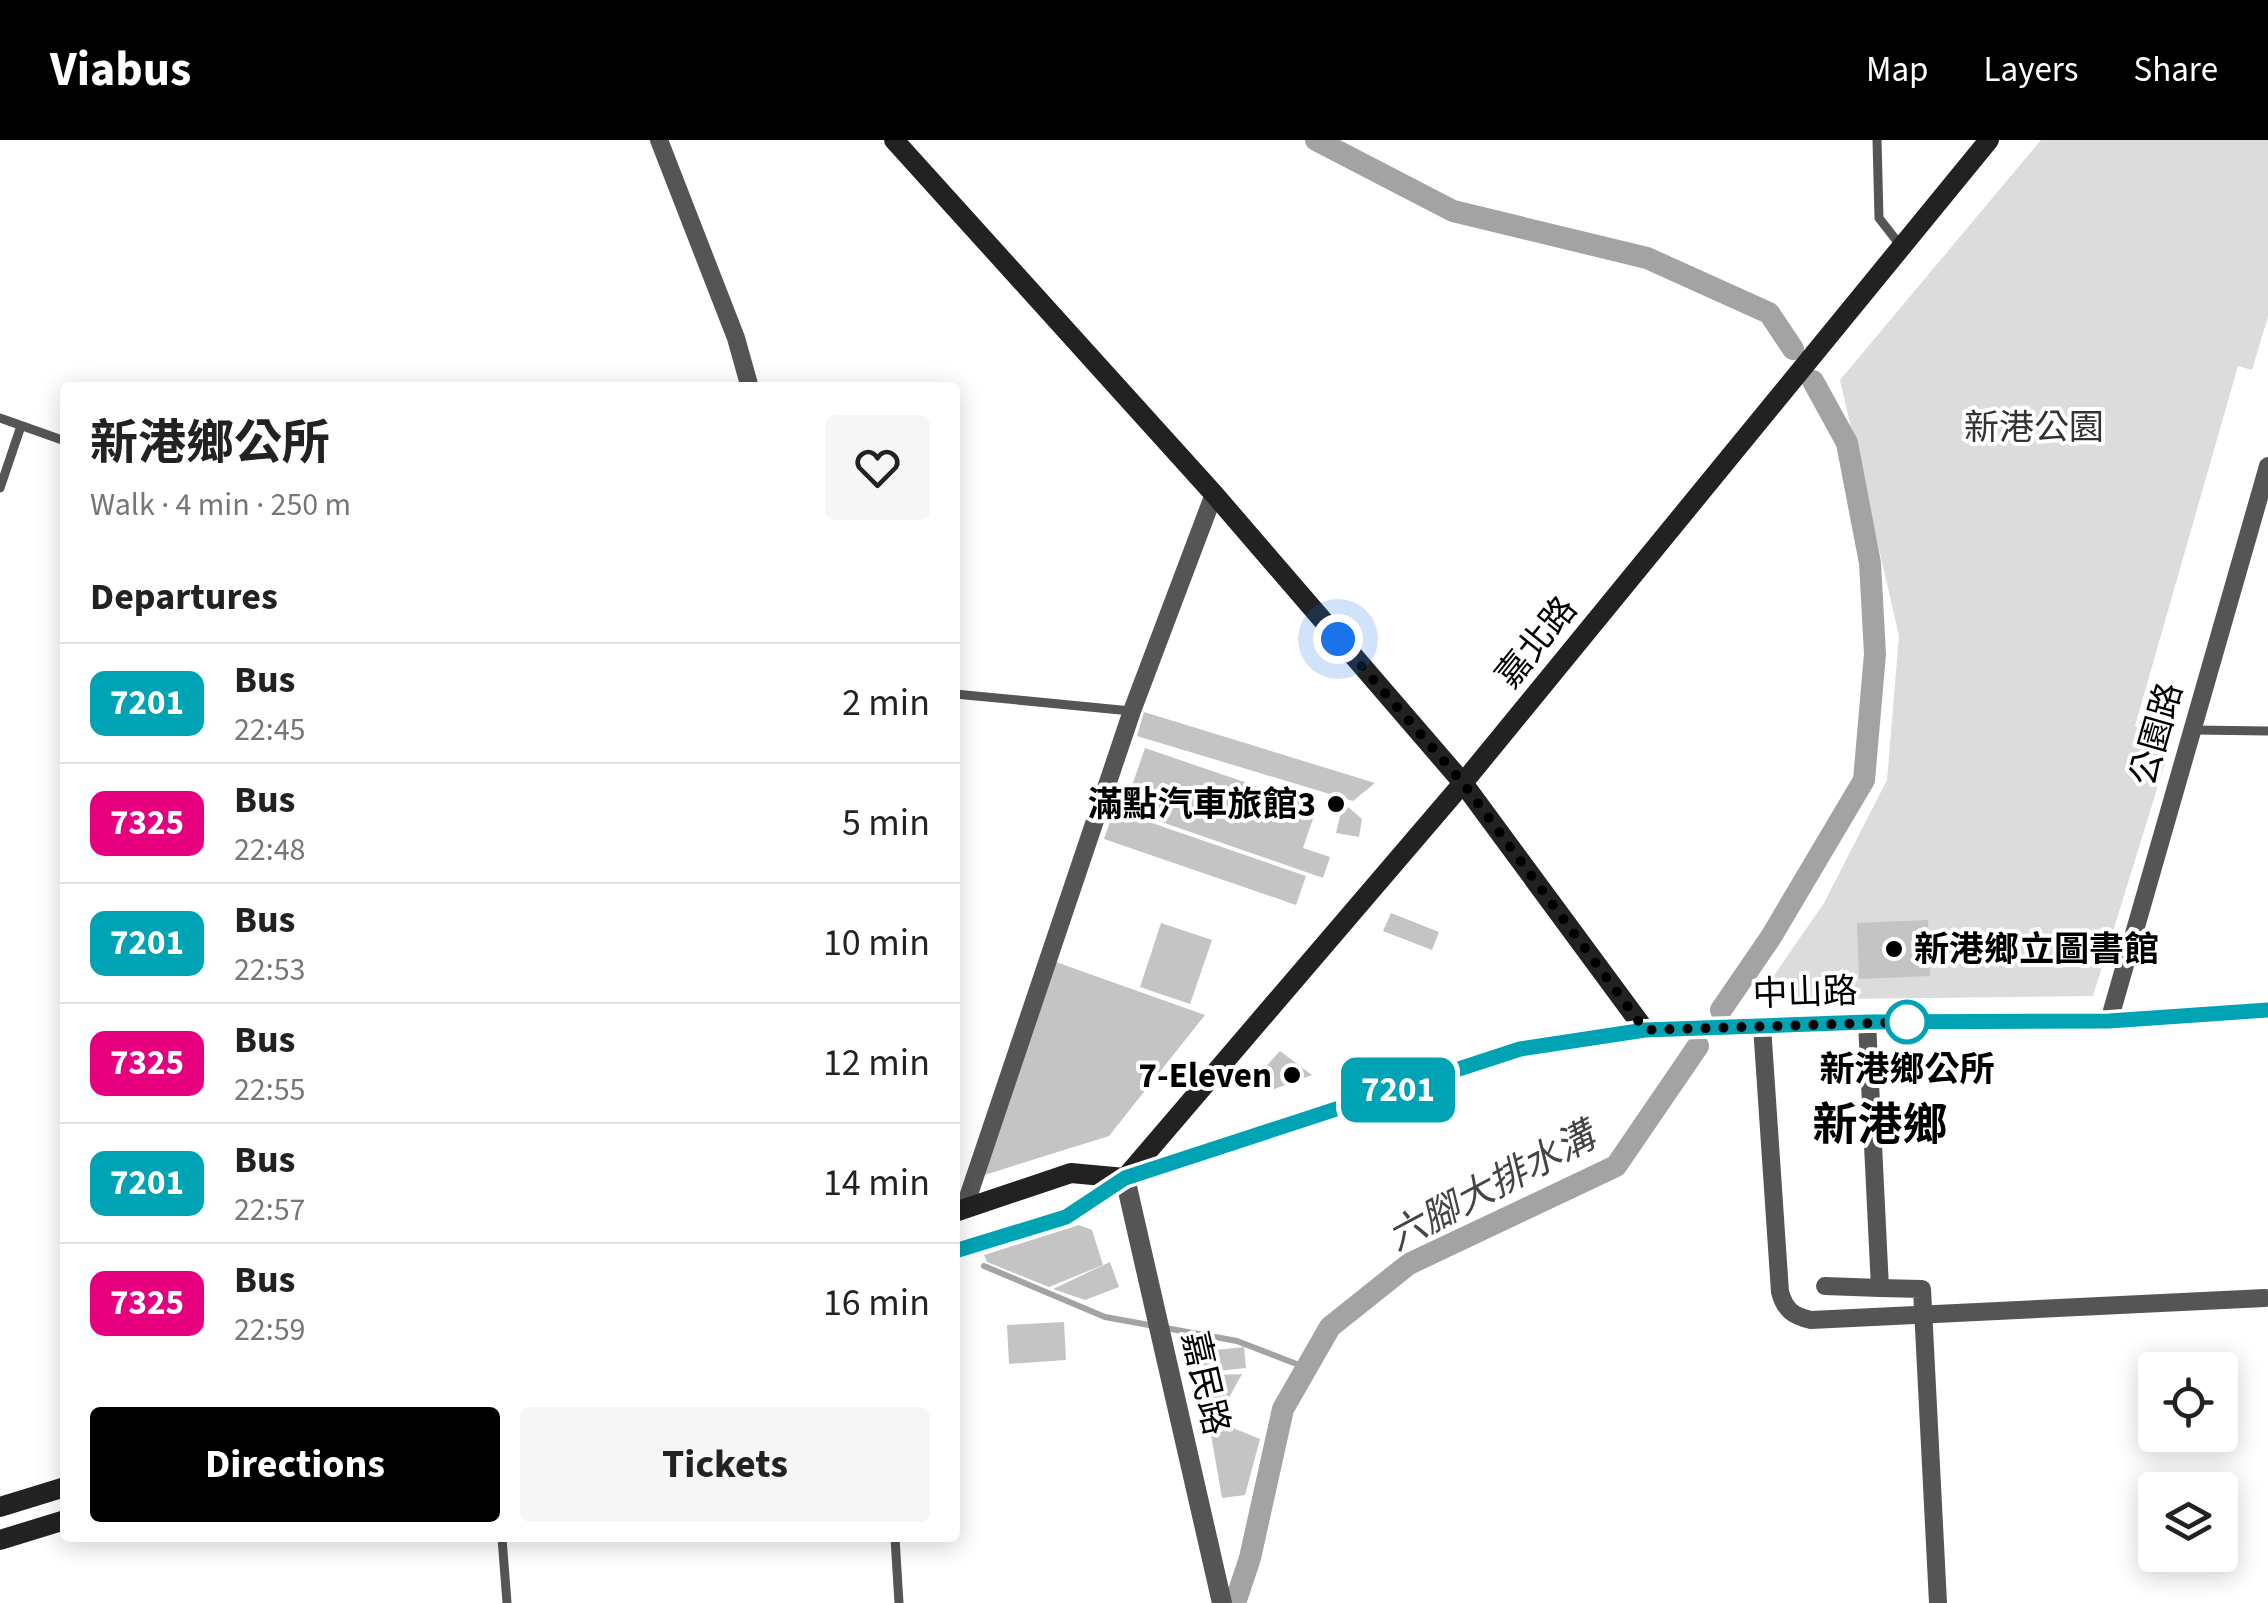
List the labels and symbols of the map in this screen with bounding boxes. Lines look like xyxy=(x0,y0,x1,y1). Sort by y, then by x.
park label: 新港公園 xyxy=(1964,403,2104,453)
street label: 嘉北路 xyxy=(1484,586,1589,699)
your location xyxy=(1313,614,1363,664)
street label: 公園路 xyxy=(2118,677,2195,792)
place label: 滿點汽車旅館3 xyxy=(1088,780,1316,830)
marker: 滿點汽車旅館3 xyxy=(1325,793,1347,815)
place label: 新港鄉立圖書館 xyxy=(1914,925,2159,975)
marker: 新港鄉立圖書館 xyxy=(1883,938,1905,960)
street label: 中山路 xyxy=(1752,966,1858,1020)
marker: 新港鄉公所 xyxy=(1886,1001,1928,1043)
place label: 新港鄉公所 xyxy=(1819,1045,1995,1095)
place label: 7-Eleven xyxy=(1139,1051,1272,1101)
line badge: 7201 xyxy=(1328,1058,1468,1122)
marker: 7-Eleven xyxy=(1281,1064,1303,1086)
district label: 新港鄉 xyxy=(1812,1094,1948,1158)
water label: 六腳大排水溝 xyxy=(1378,1107,1609,1264)
street label: 嘉民路 xyxy=(1169,1326,1241,1440)

